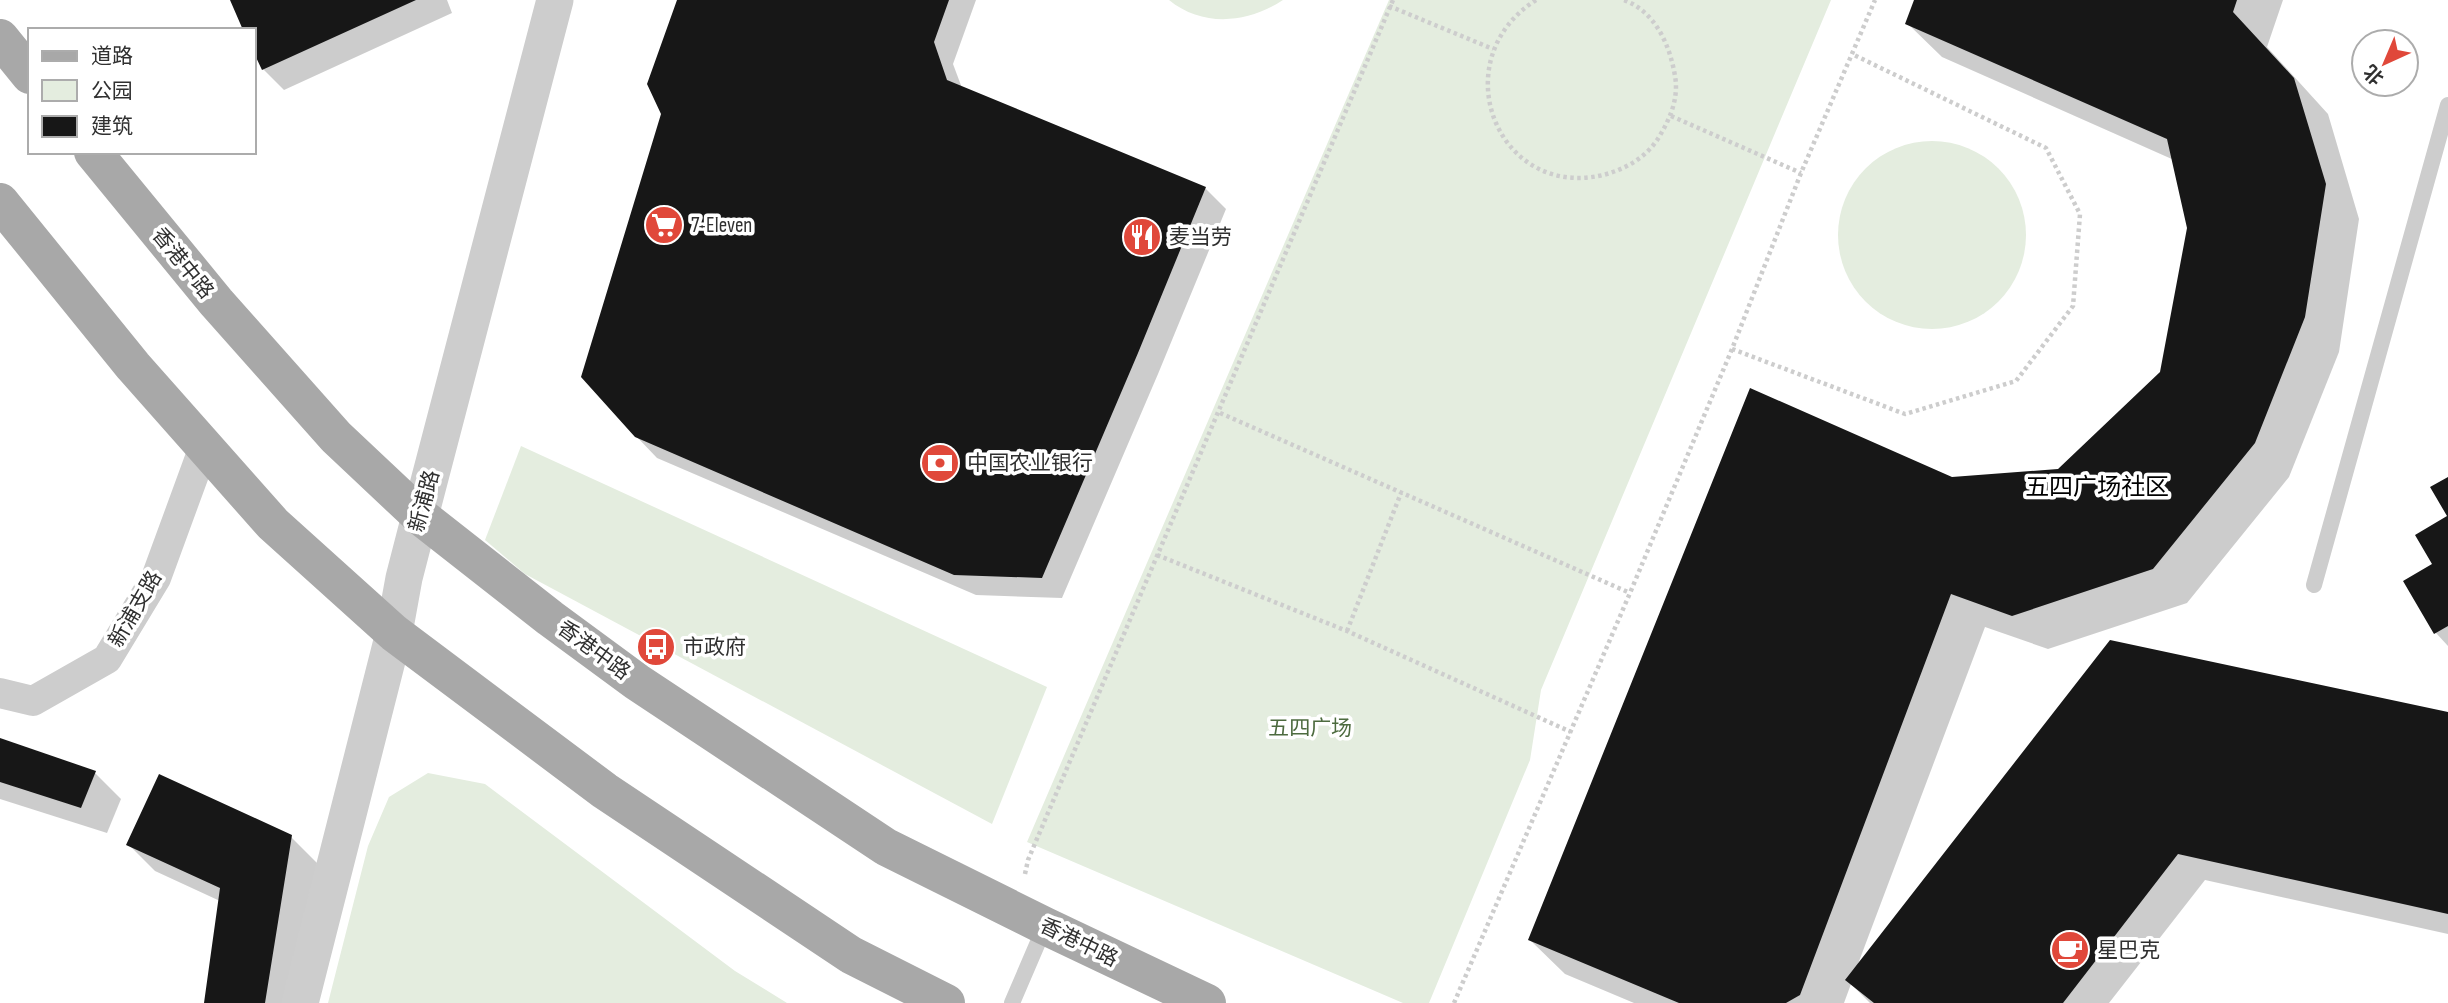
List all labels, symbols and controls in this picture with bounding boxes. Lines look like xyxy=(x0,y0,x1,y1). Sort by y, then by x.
legend xyxy=(28,28,256,154)
north arrow xyxy=(2350,28,2420,98)
text: 道路 xyxy=(91,44,133,69)
text: 北 xyxy=(2359,59,2389,89)
text: 公园 xyxy=(91,79,133,104)
text: 建筑 xyxy=(91,114,133,139)
supermarket icon: 7-Eleven xyxy=(643,204,685,246)
place label: 7-Eleven xyxy=(691,213,752,238)
restaurant icon: 麦当劳 xyxy=(1121,216,1163,258)
street label: 香港中路 xyxy=(146,223,219,304)
place label: 麦当劳 xyxy=(1169,225,1232,250)
bank icon: 中国农业银行 xyxy=(919,442,961,484)
place label: 中国农业银行 xyxy=(967,451,1093,476)
street label: 新浦路 xyxy=(404,467,445,535)
district label: 五四广场社区 xyxy=(2025,473,2169,502)
street label: 新浦支路 xyxy=(104,567,167,652)
street label: 香港中路 xyxy=(552,616,635,685)
bus stop icon: 市政府 xyxy=(635,626,677,668)
place label: 市政府 xyxy=(683,635,746,660)
park label: 五四广场 xyxy=(1268,716,1352,741)
street label: 香港中路 xyxy=(1036,913,1122,972)
cafe icon: 星巴克 xyxy=(2049,929,2091,971)
place label: 星巴克 xyxy=(2097,938,2160,963)

